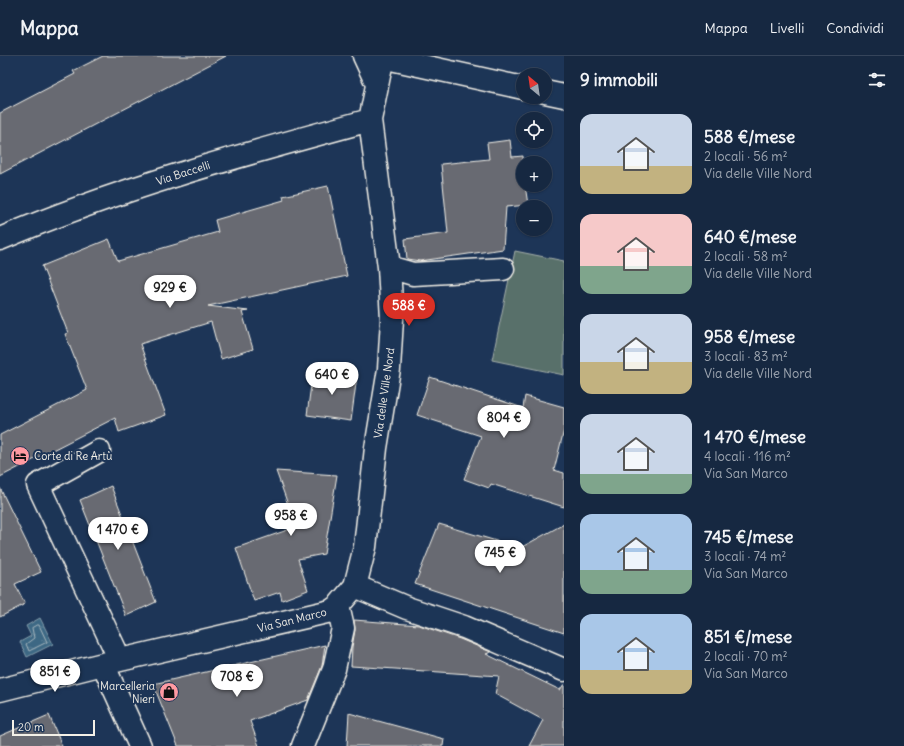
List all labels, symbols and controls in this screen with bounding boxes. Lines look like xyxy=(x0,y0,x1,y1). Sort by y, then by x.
text: Mappa xyxy=(20,16,79,40)
text: Mappa xyxy=(705,19,748,37)
text: Livelli xyxy=(770,19,804,37)
text: Condividi xyxy=(826,19,884,37)
north arrow xyxy=(516,68,552,104)
map controls xyxy=(516,68,552,236)
text: 9 immobili xyxy=(580,69,658,91)
icon: filters xyxy=(866,69,888,91)
button: locate xyxy=(516,112,552,148)
text: 588 €/mese xyxy=(704,126,795,148)
icon: home xyxy=(612,130,660,178)
text: 2 locali · 56 m² xyxy=(704,148,788,165)
button: + xyxy=(516,156,552,192)
street label: Via Baccelli xyxy=(154,158,212,188)
text: Via delle Ville Nord xyxy=(704,165,812,182)
button: − xyxy=(516,200,552,236)
text: 640 €/mese xyxy=(704,226,797,248)
icon: home xyxy=(612,230,660,278)
text: 2 locali · 58 m² xyxy=(704,248,788,265)
text: Via delle Ville Nord xyxy=(704,265,812,282)
pin: 929 € xyxy=(142,275,198,309)
text: 929 € xyxy=(153,279,187,296)
pin: 588 € xyxy=(381,293,437,327)
text: 588 € xyxy=(392,297,426,314)
text: 958 €/mese xyxy=(704,326,795,348)
icon: home xyxy=(612,330,660,378)
street label: Via delle Ville Nord xyxy=(371,346,397,439)
text: 3 locali · 83 m² xyxy=(704,348,788,365)
pin: 640 € xyxy=(304,362,360,396)
text: Via delle Ville Nord xyxy=(704,365,812,382)
text: 640 € xyxy=(314,366,350,383)
pin: 804 € xyxy=(476,405,532,439)
text: 804 € xyxy=(486,409,522,426)
text: 1 470 €/mese xyxy=(704,426,806,448)
icon: home xyxy=(612,430,660,478)
hotel icon: Corte di Re Artù xyxy=(9,445,31,467)
text: 4 locali · 116 m² xyxy=(704,448,791,465)
place label: Corte di Re Artù xyxy=(34,449,113,463)
text: Via San Marco xyxy=(704,465,788,482)
pin: 958 € xyxy=(263,503,319,537)
text: 958 € xyxy=(274,507,308,524)
pin: 1 470 € xyxy=(81,517,155,551)
text: 1 470 € xyxy=(97,521,139,538)
text: 745 €/mese xyxy=(704,526,793,548)
icon: home xyxy=(612,530,660,578)
pin: 745 € xyxy=(472,540,528,574)
text: 745 € xyxy=(484,544,516,561)
text: 3 locali · 74 m² xyxy=(704,548,787,565)
text: Via San Marco xyxy=(704,565,788,582)
street label: Via San Marco xyxy=(256,605,328,635)
text: 851 €/mese xyxy=(704,626,792,648)
icon: home xyxy=(612,630,660,678)
text: 2 locali · 70 m² xyxy=(704,648,788,665)
pin: 851 € xyxy=(27,659,83,693)
text: 851 € xyxy=(39,663,71,680)
pin: 708 € xyxy=(209,664,265,698)
text: Via San Marco xyxy=(704,665,788,682)
text: 708 € xyxy=(220,668,254,685)
place label: Marcelleria Nieri xyxy=(100,679,155,706)
shop icon: Marcelleria Nieri xyxy=(158,681,180,703)
scale bar xyxy=(12,718,95,737)
text: 20 m xyxy=(18,720,44,734)

